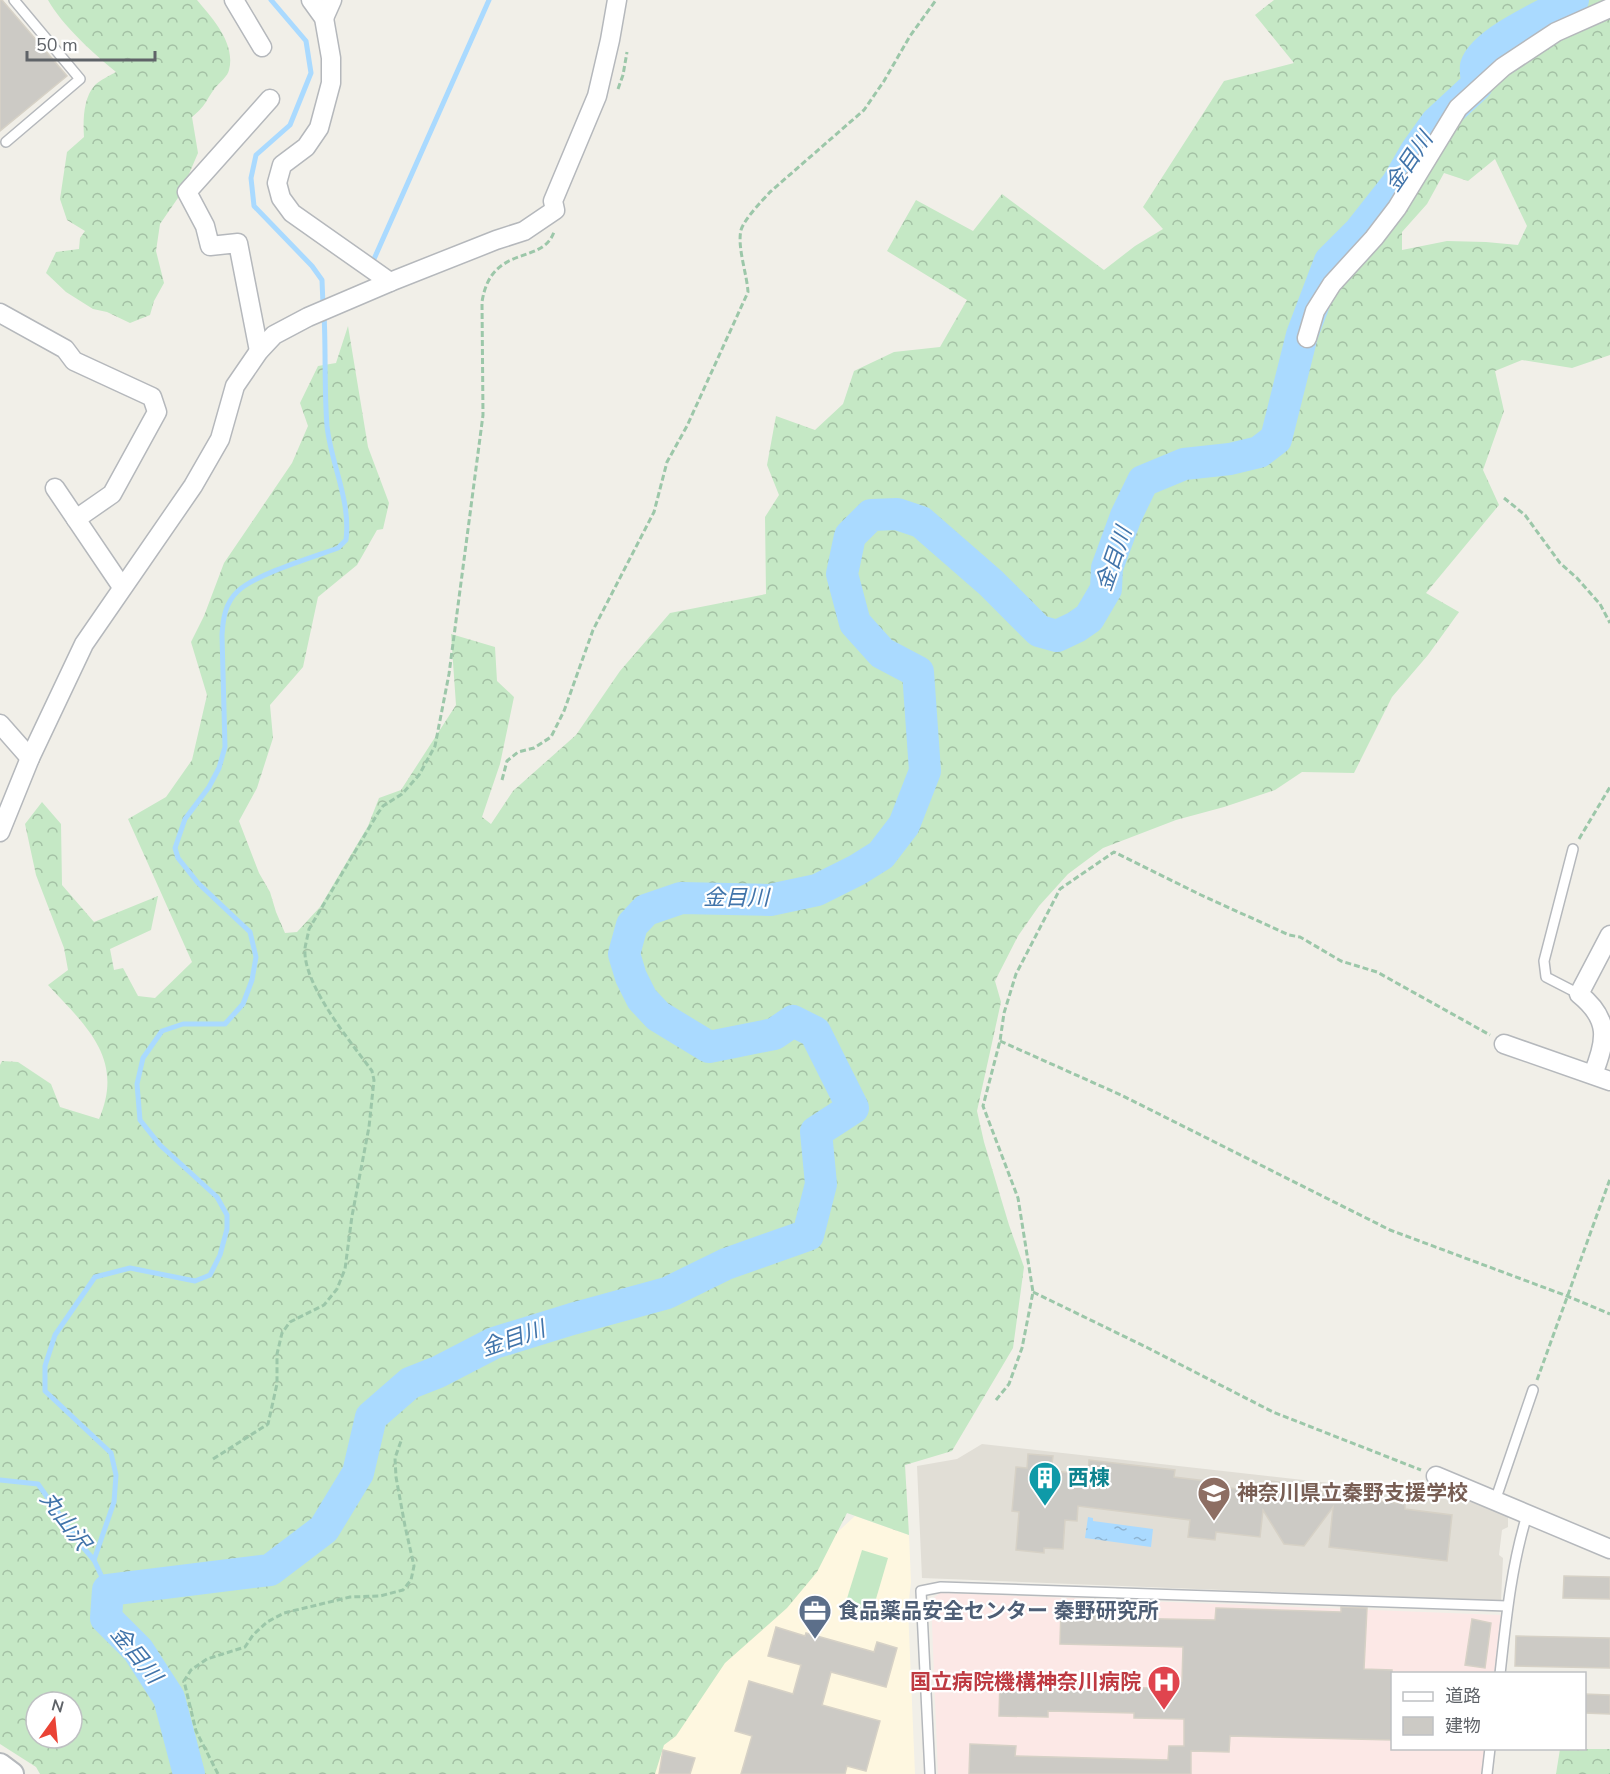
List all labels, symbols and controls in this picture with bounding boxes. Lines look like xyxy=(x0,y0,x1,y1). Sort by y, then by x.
scale bar xyxy=(27,24,154,62)
text: 50 m xyxy=(36,33,78,57)
water label: 金目川 xyxy=(1378,125,1441,198)
water label: 金目川 xyxy=(1089,521,1140,595)
water label: 金目川 xyxy=(703,883,771,913)
water label: 金目川 xyxy=(477,1313,551,1364)
building icon: 西棟 xyxy=(1027,1460,1063,1507)
place label: 西棟 xyxy=(1068,1464,1110,1492)
school or university icon: 神奈川県立秦野支援学校 xyxy=(1196,1475,1232,1522)
place label: 神奈川県立秦野支援学校 xyxy=(1237,1479,1468,1507)
water label: 丸山沢 xyxy=(33,1486,99,1559)
office icon: 食品薬品安全センター 秦野研究所 xyxy=(797,1593,833,1640)
place label: 食品薬品安全センター 秦野研究所 xyxy=(838,1597,1159,1625)
water label: 金目川 xyxy=(104,1620,170,1692)
hospital icon: 国立病院機構神奈川病院 xyxy=(1146,1664,1182,1711)
place label: 国立病院機構神奈川病院 xyxy=(910,1668,1141,1696)
legend xyxy=(1391,1672,1586,1750)
text: 道路 xyxy=(1445,1684,1481,1708)
north arrow xyxy=(24,1690,84,1750)
text: N xyxy=(49,1694,66,1719)
text: 建物 xyxy=(1445,1714,1481,1738)

